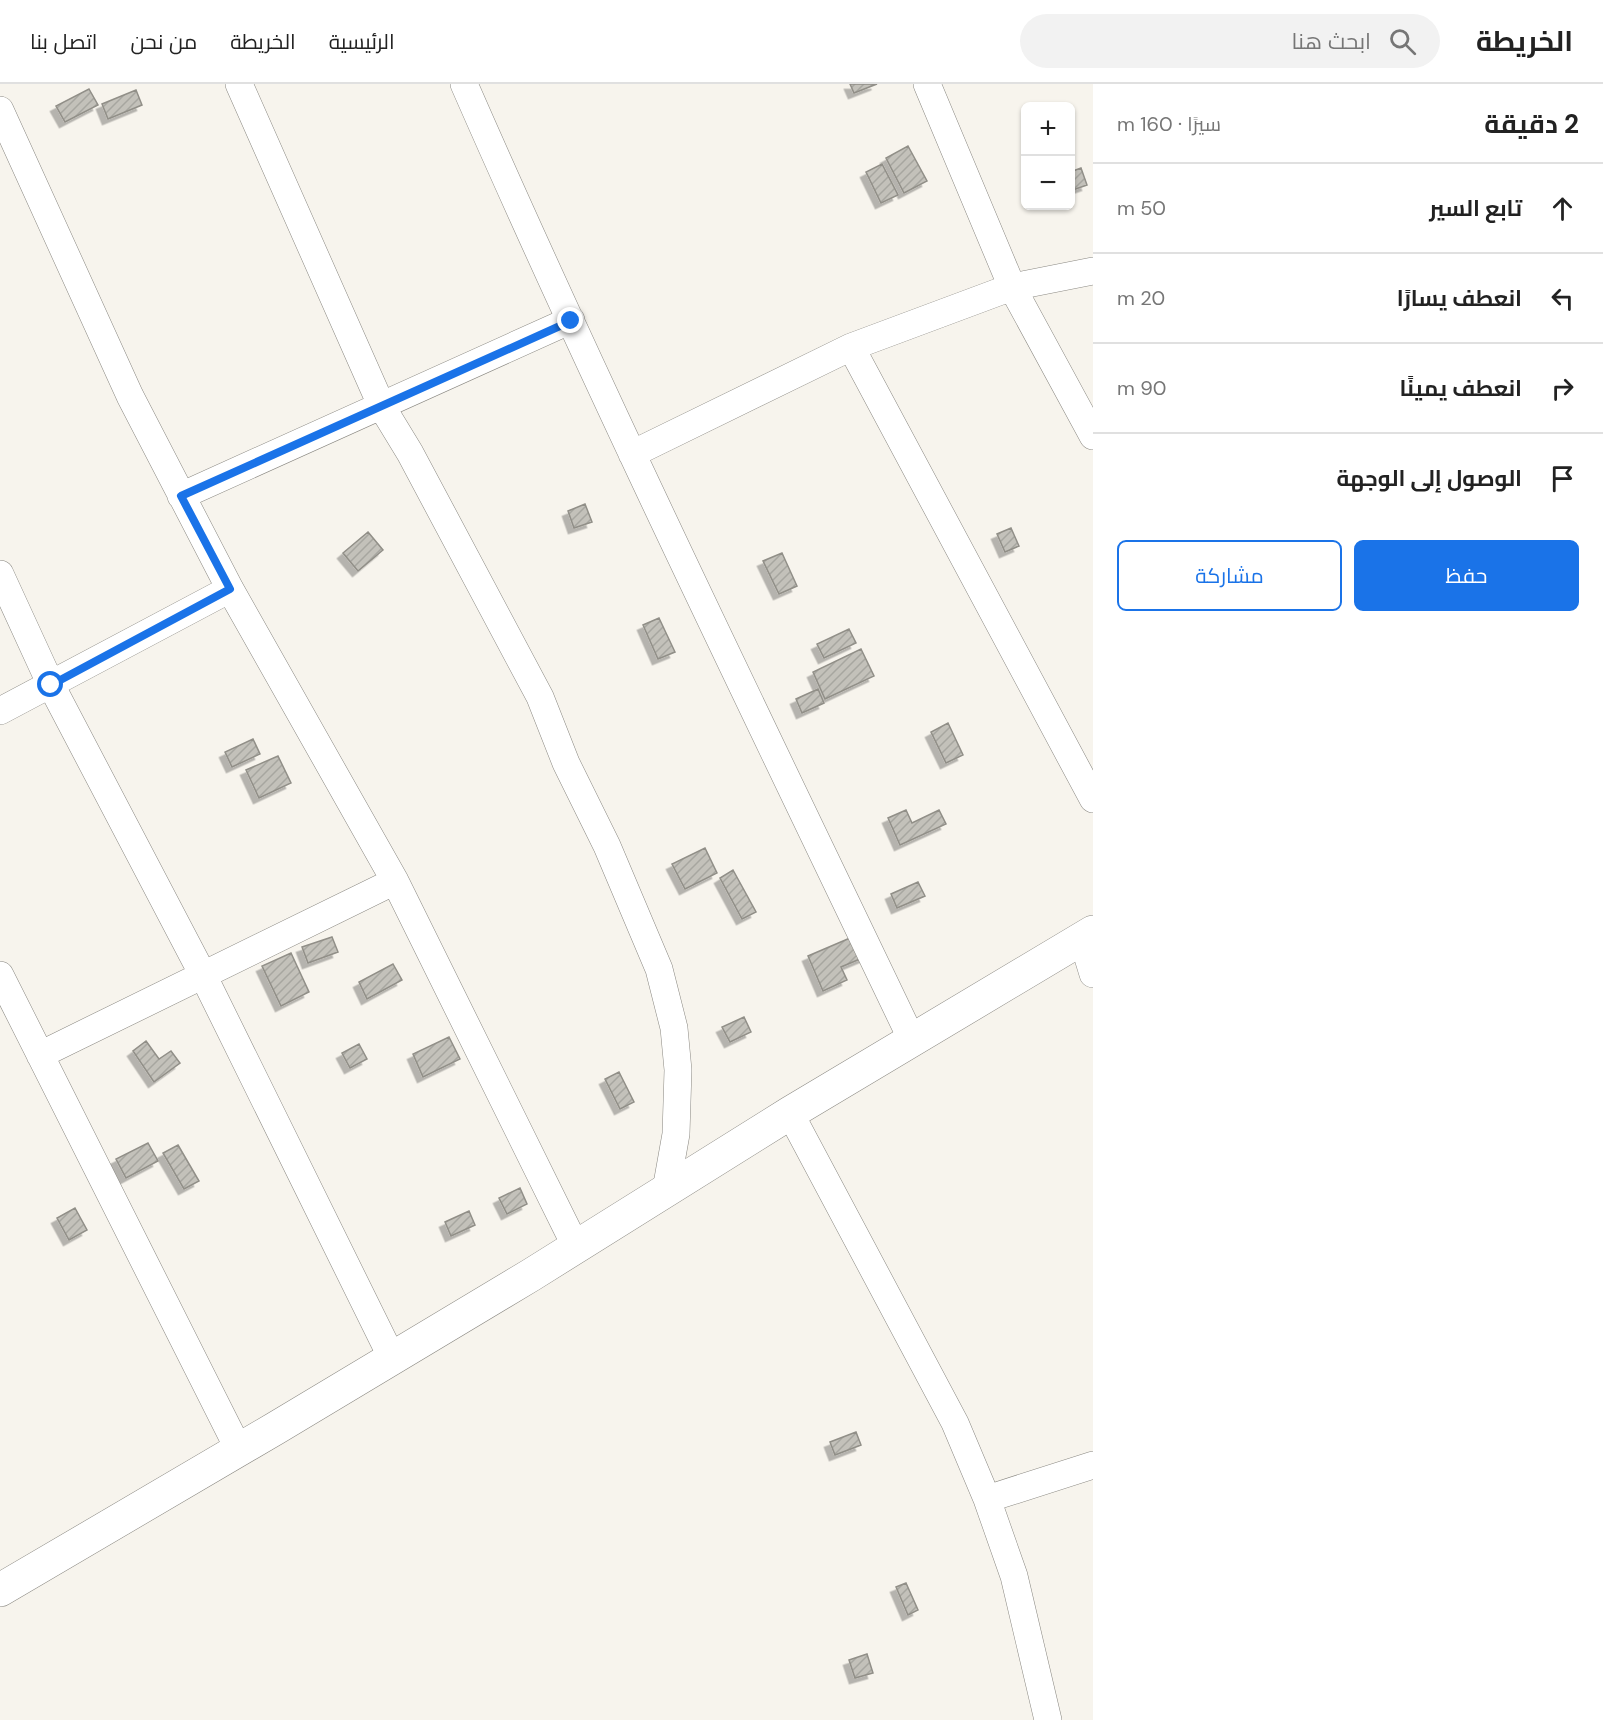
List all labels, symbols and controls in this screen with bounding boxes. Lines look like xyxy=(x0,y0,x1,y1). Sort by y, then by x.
search box xyxy=(1020,14,1440,68)
text: الخريطة xyxy=(1476,23,1573,60)
icon: search xyxy=(1386,25,1419,58)
text: ابحث هنا xyxy=(1292,27,1371,56)
text: اتصل بنا xyxy=(30,28,97,56)
text: من نحن xyxy=(130,28,197,56)
text: الخريطة xyxy=(230,28,296,56)
text: الرئيسية xyxy=(329,28,395,56)
map controls xyxy=(1021,102,1075,210)
button: + xyxy=(1021,102,1075,156)
text: 2 دقيقة xyxy=(1484,107,1579,141)
text: سيرًا · 160 m xyxy=(1117,111,1221,137)
button: − xyxy=(1021,156,1075,210)
icon: ahead xyxy=(1546,192,1579,225)
text: تابع السير xyxy=(1429,194,1522,223)
text: 50 m xyxy=(1117,195,1166,221)
icon: left xyxy=(1546,282,1579,315)
text: انعطف يسارًا xyxy=(1397,284,1522,313)
text: 20 m xyxy=(1117,285,1165,311)
route end xyxy=(557,307,583,333)
icon: right xyxy=(1546,372,1579,405)
text: انعطف يمينًا xyxy=(1400,374,1522,403)
text: 90 m xyxy=(1117,375,1166,401)
icon: arrive xyxy=(1546,462,1579,495)
text: الوصول إلى الوجهة xyxy=(1336,464,1522,493)
button: مشاركة xyxy=(1117,540,1342,611)
button: حفظ xyxy=(1354,540,1579,611)
route start xyxy=(37,671,63,697)

